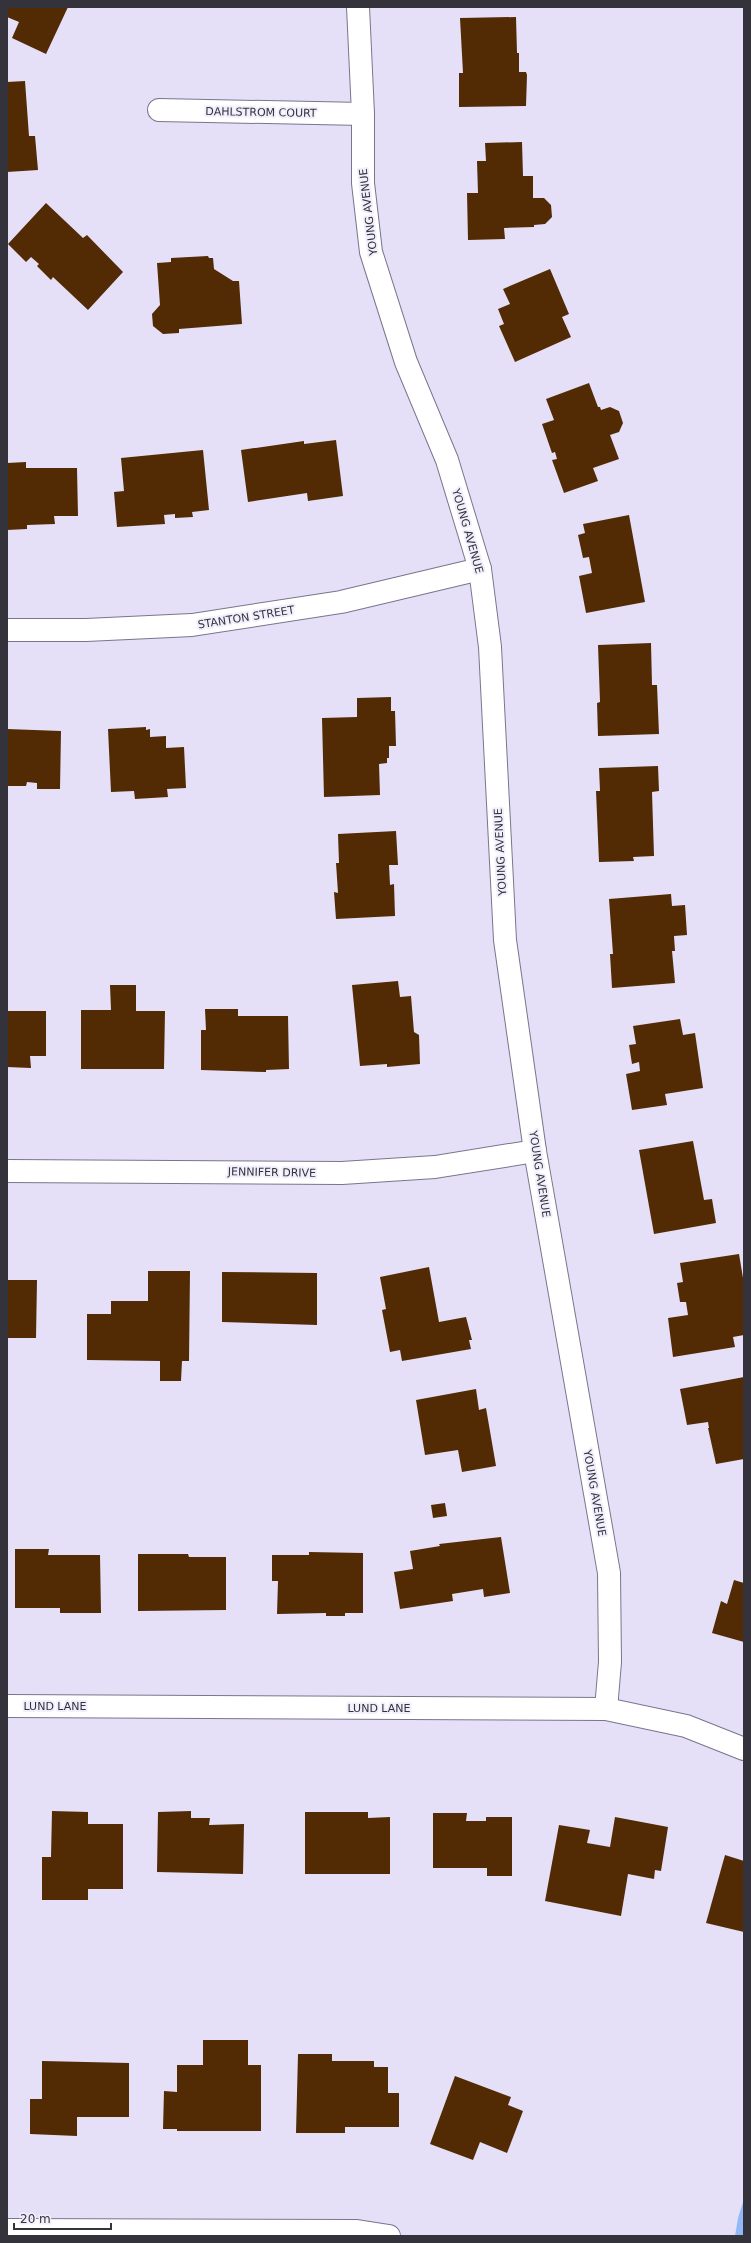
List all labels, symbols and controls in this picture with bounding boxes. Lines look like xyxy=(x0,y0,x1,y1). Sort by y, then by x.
street label: DAHLSTROM COURT xyxy=(205,105,317,120)
street label: YOUNG AVENUE xyxy=(357,168,380,257)
street label: YOUNG AVENUE xyxy=(449,486,486,575)
street label: STANTON STREET xyxy=(197,603,296,632)
street label: YOUNG AVENUE xyxy=(492,808,509,897)
street label: YOUNG AVENUE xyxy=(526,1129,553,1218)
street label: JENNIFER DRIVE xyxy=(227,1165,316,1180)
street label: YOUNG AVENUE xyxy=(580,1448,609,1537)
street label: LUND LANE xyxy=(24,1700,87,1713)
street label: LUND LANE xyxy=(348,1702,411,1715)
scale bar xyxy=(14,2205,111,2231)
text: 20 m xyxy=(20,2212,51,2226)

